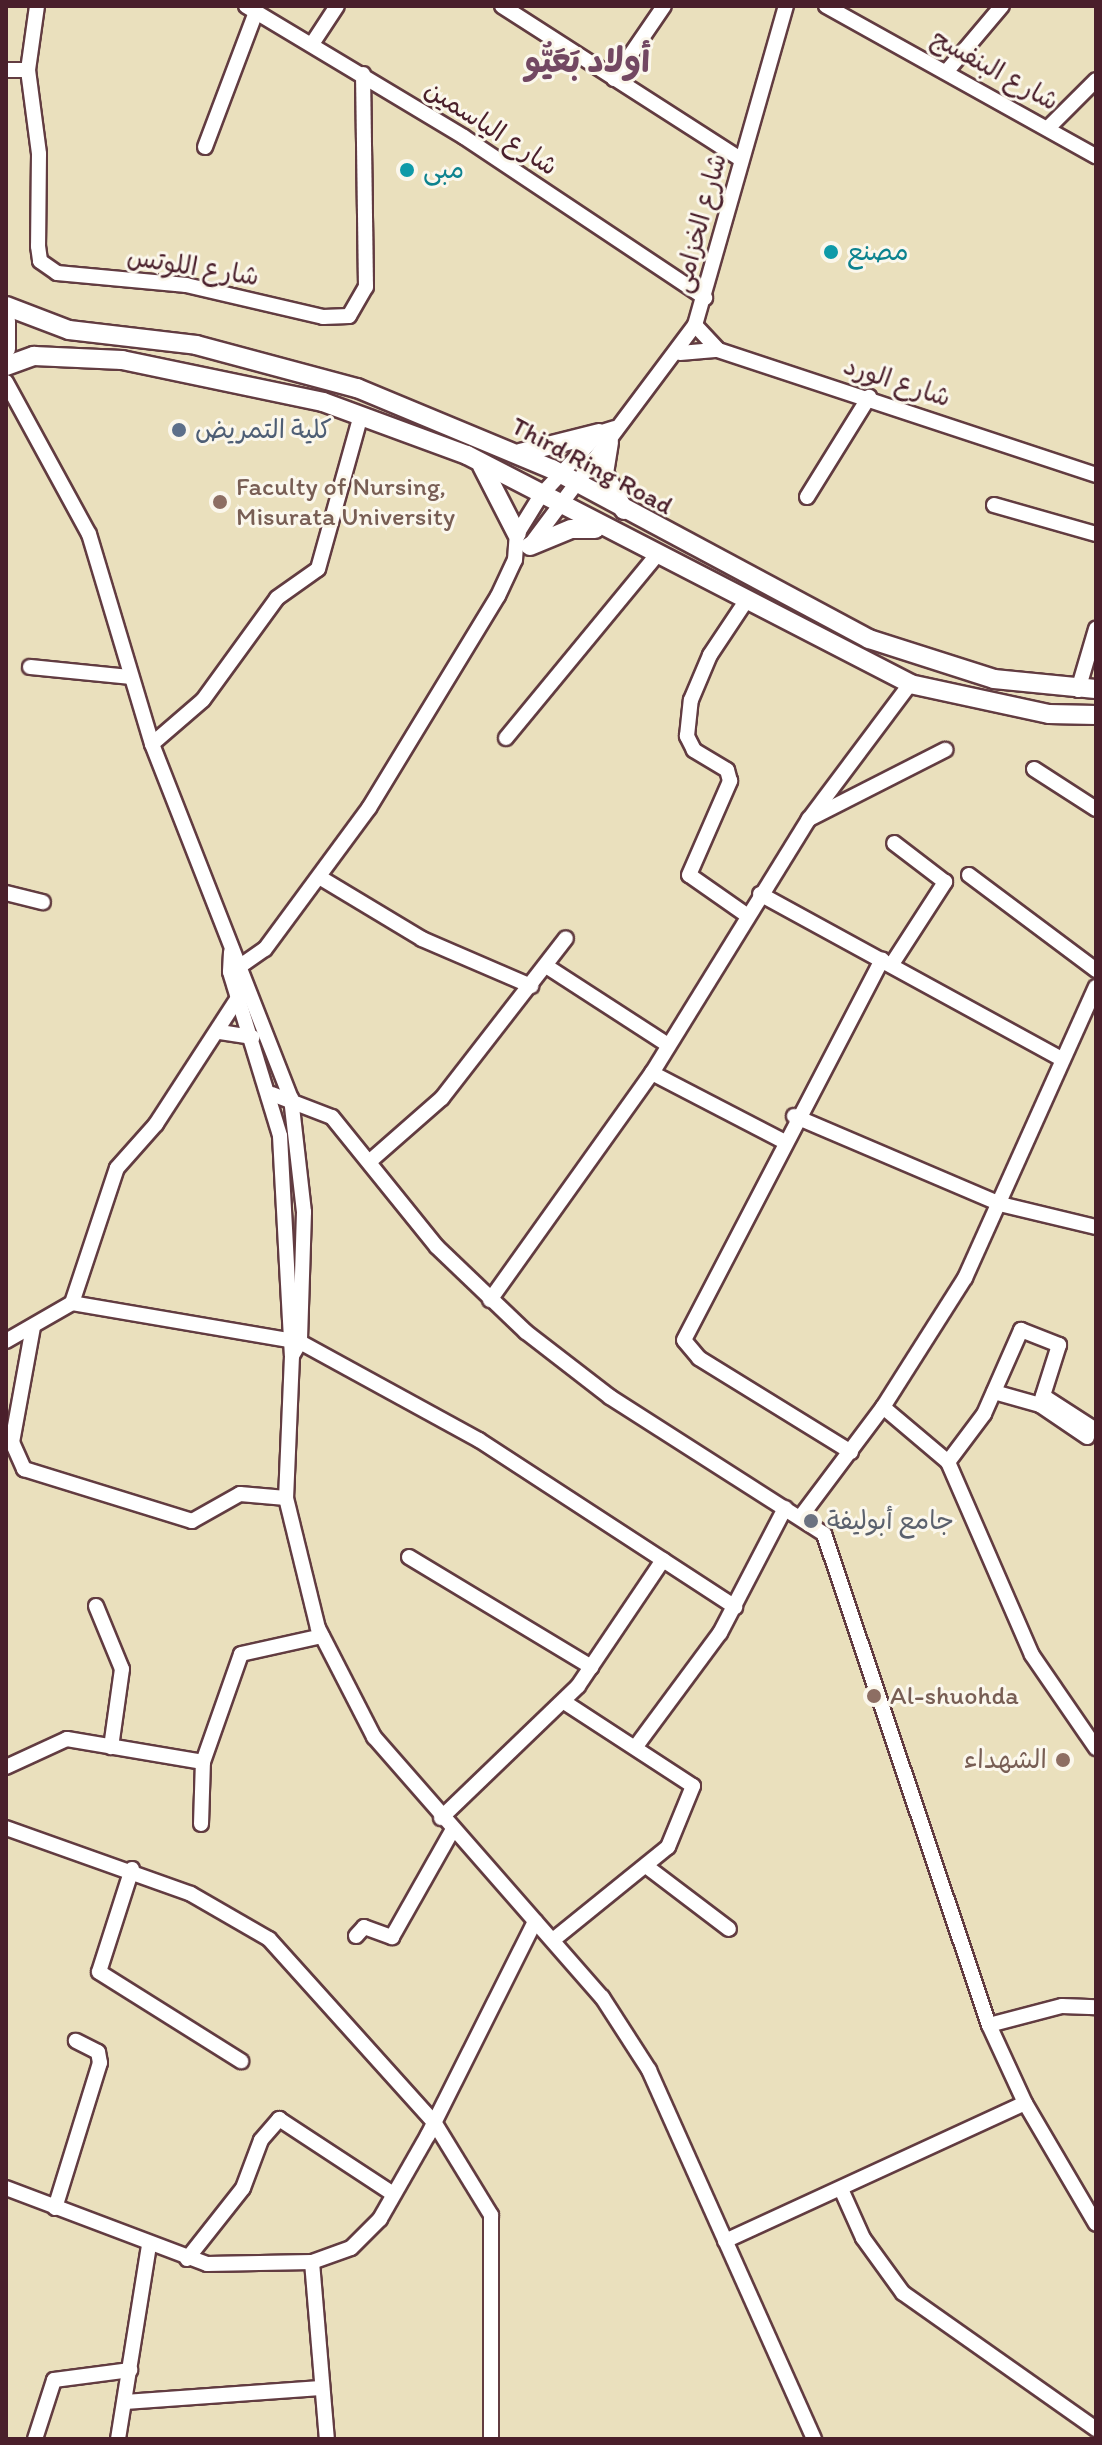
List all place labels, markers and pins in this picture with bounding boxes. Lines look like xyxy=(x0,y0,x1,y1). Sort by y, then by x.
place label: مبى xyxy=(423,154,464,186)
marker: مبى xyxy=(398,161,416,179)
place label: مصنع xyxy=(847,236,909,268)
marker: مصنع xyxy=(822,243,840,261)
place label: كلية التمريض xyxy=(195,414,332,446)
marker: كلية التمريض xyxy=(170,421,188,439)
place label: Faculty of Nursing, Misurata University xyxy=(236,471,455,532)
marker: Faculty of Nursing, Misurata University xyxy=(211,493,229,511)
place label: جامع أبوليفة xyxy=(827,1505,954,1537)
marker: جامع أبوليفة xyxy=(802,1512,820,1530)
place label: Al-shuohda xyxy=(890,1680,1019,1712)
marker: Al-shuohda xyxy=(865,1687,883,1705)
place label: الشهداء xyxy=(964,1744,1047,1776)
marker: الشهداء xyxy=(1054,1751,1072,1769)

